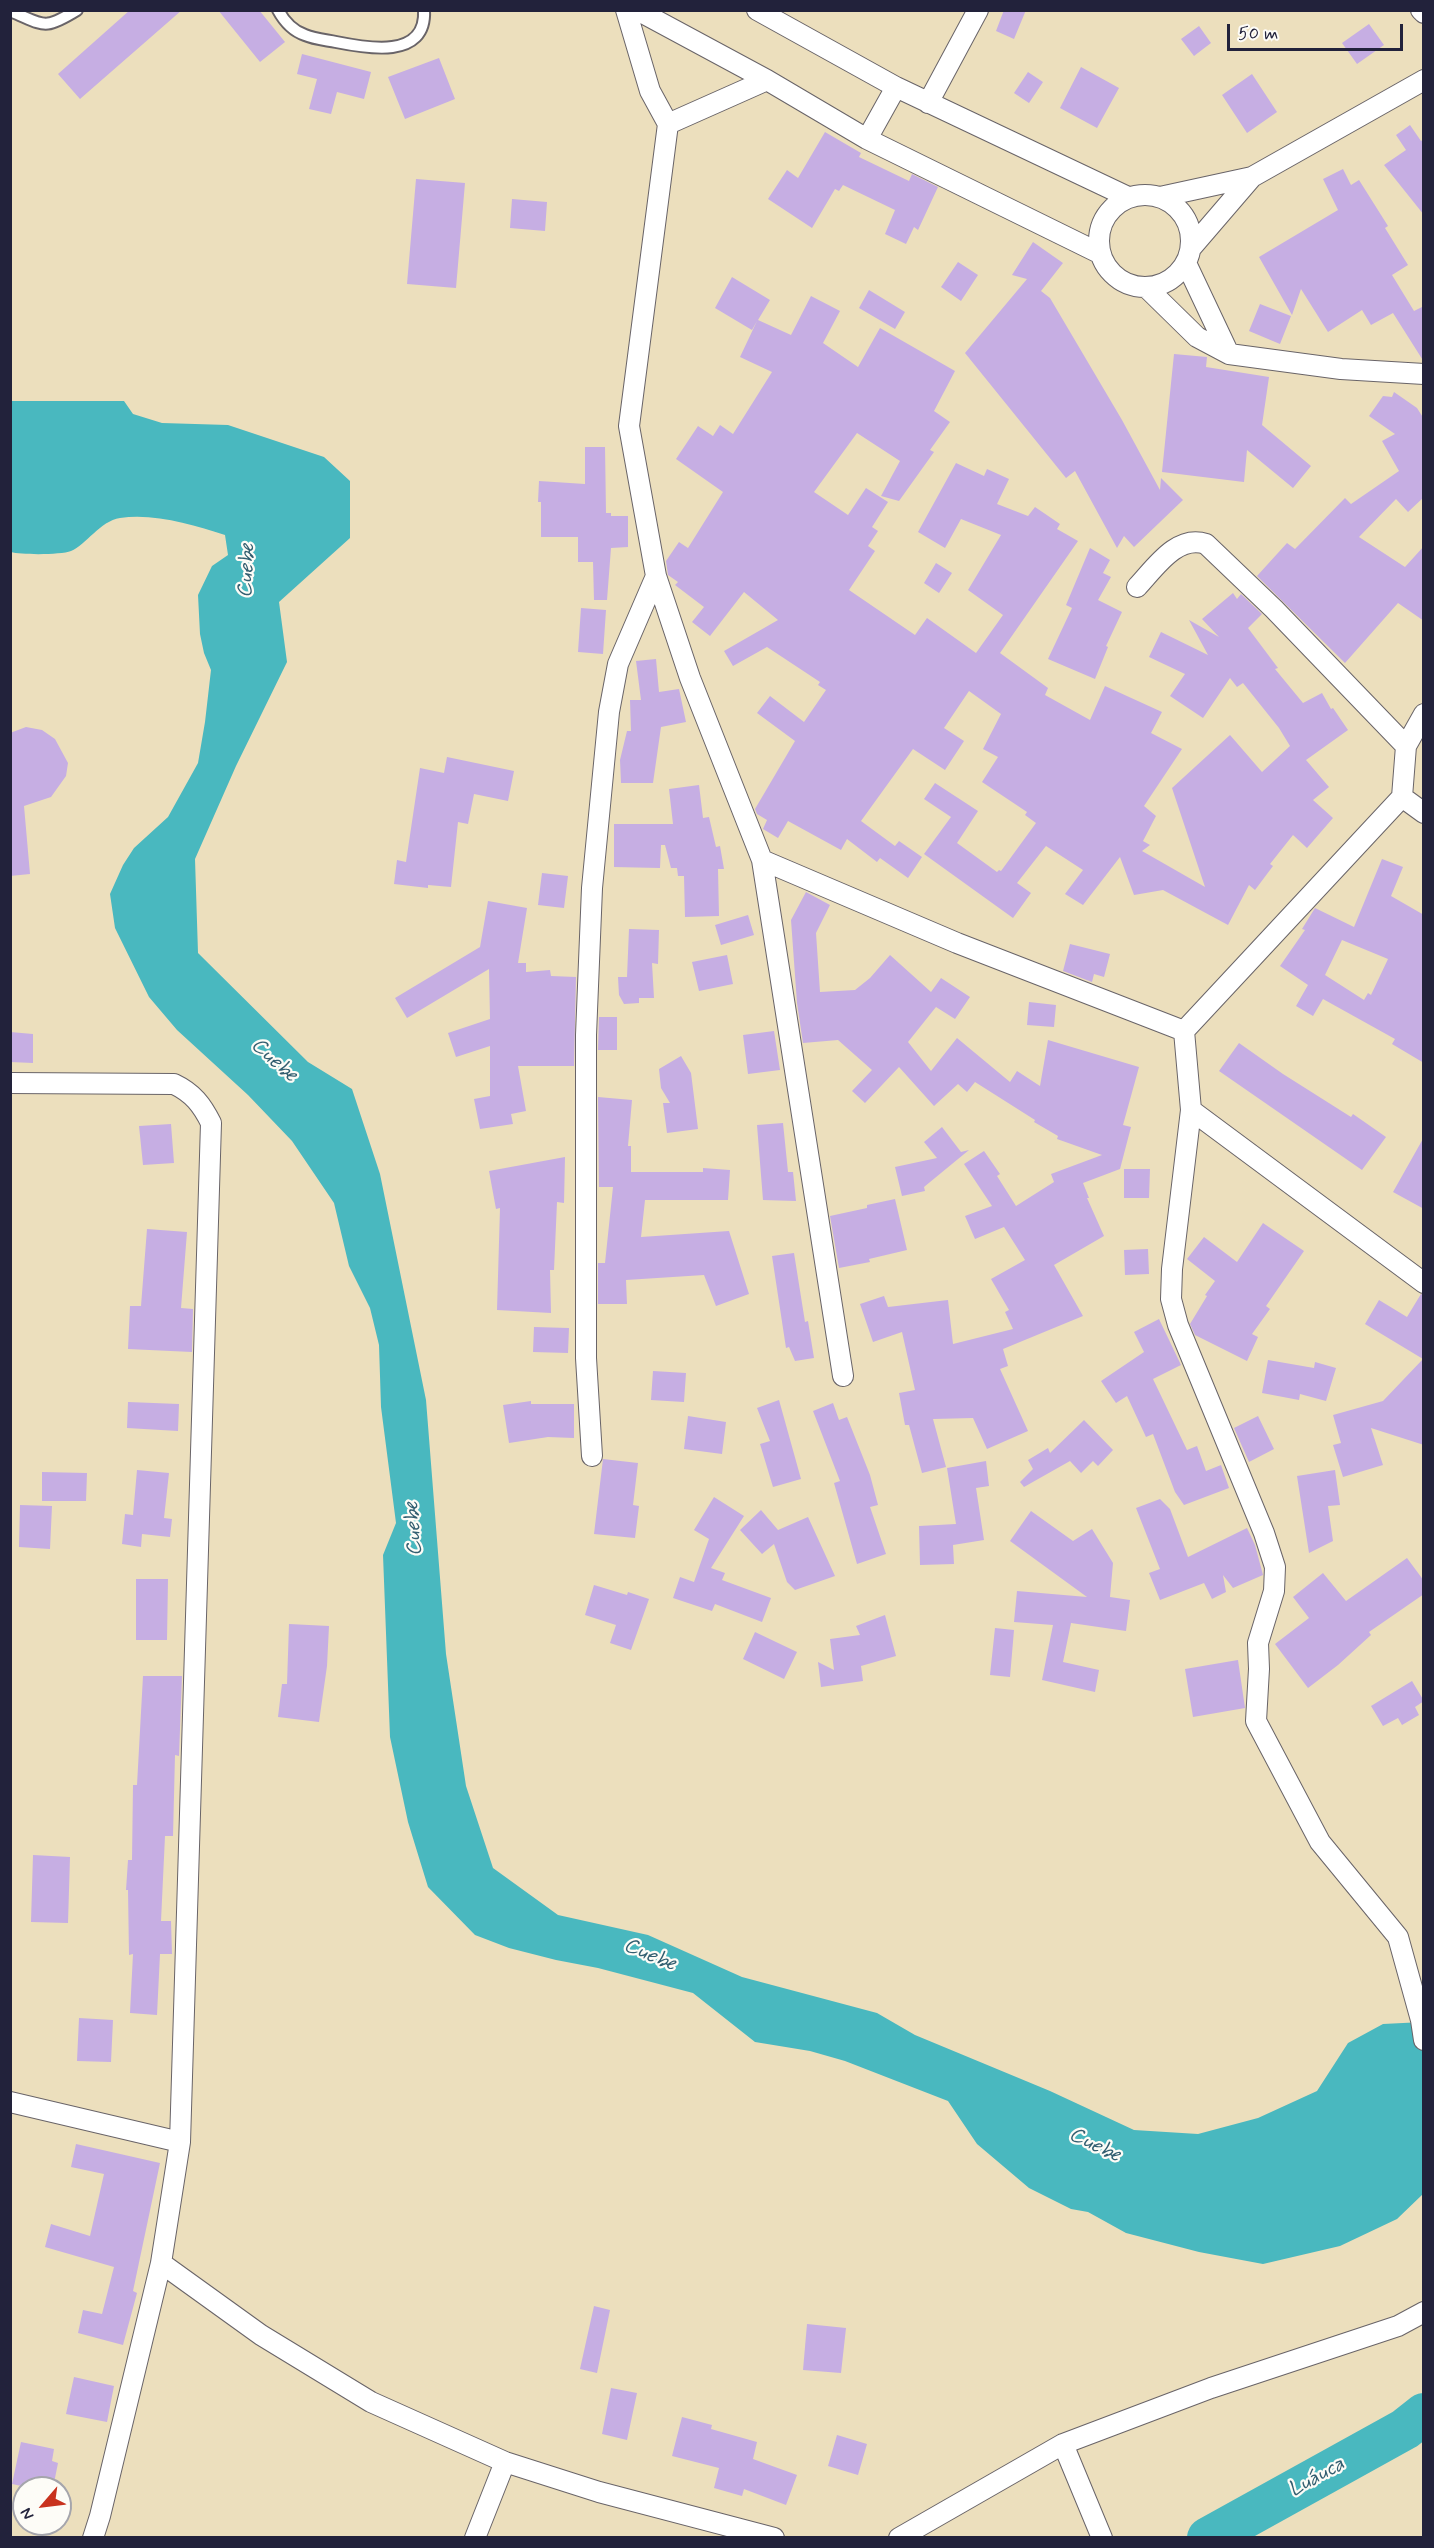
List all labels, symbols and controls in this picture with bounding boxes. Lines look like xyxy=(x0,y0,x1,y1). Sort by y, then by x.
scale bar xyxy=(1230,12,1406,50)
text: 50 m xyxy=(1238,22,1278,46)
water label: Cuebe xyxy=(234,543,262,599)
water label: Cuebe xyxy=(245,1033,301,1089)
water label: Cuebe xyxy=(401,1501,429,1557)
water label: Cuebe xyxy=(619,1933,679,1979)
water label: Cuebe xyxy=(1064,2122,1124,2170)
water label: Luáuca xyxy=(1284,2452,1350,2504)
north arrow xyxy=(12,2476,72,2536)
text: N xyxy=(16,2504,39,2523)

